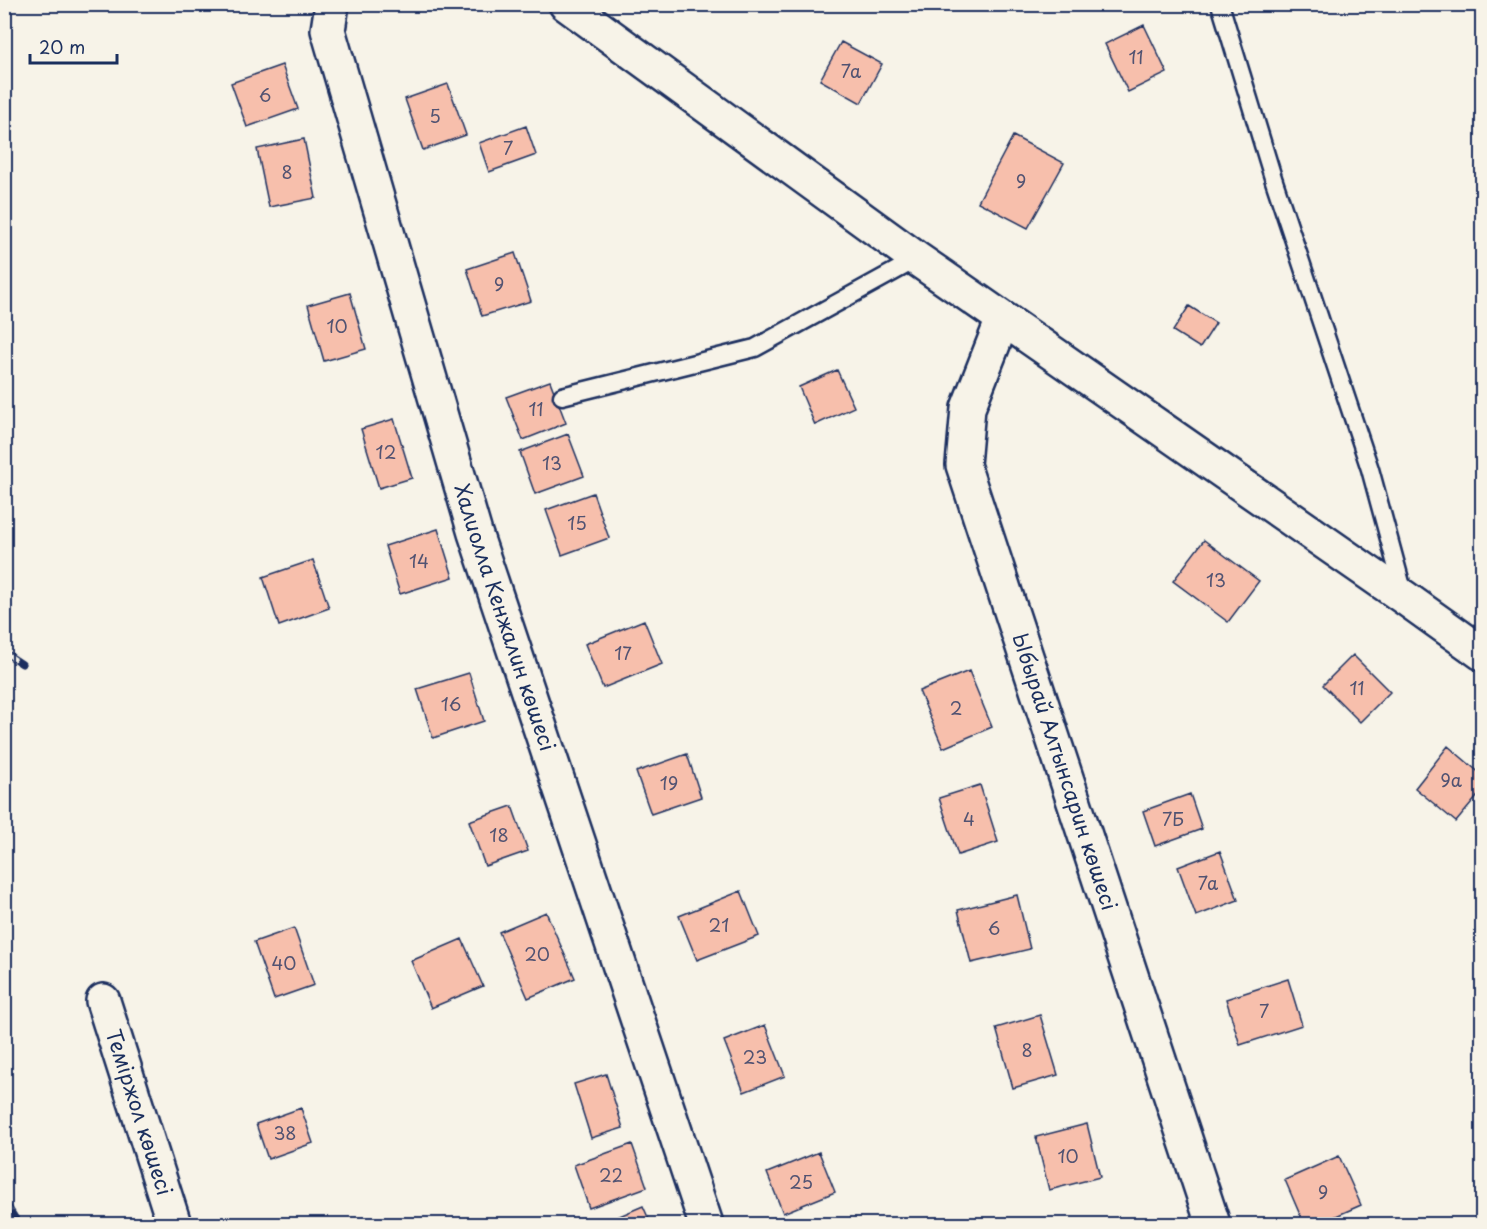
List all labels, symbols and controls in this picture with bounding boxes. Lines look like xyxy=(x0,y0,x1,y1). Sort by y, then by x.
scale bar xyxy=(30,27,117,65)
text: 20 m xyxy=(39,33,85,60)
house number: 11 xyxy=(1128,43,1144,70)
house number: 7а xyxy=(841,57,862,84)
house number: 6 xyxy=(259,81,271,108)
house number: 5 xyxy=(429,102,441,129)
house number: 7 xyxy=(503,134,513,161)
house number: 8 xyxy=(281,158,293,185)
house number: 9 xyxy=(1016,167,1026,194)
house number: 9 xyxy=(494,270,504,297)
house number: 10 xyxy=(326,312,348,339)
house number: 11 xyxy=(528,395,544,422)
house number: 12 xyxy=(376,438,396,465)
house number: 13 xyxy=(542,449,562,476)
street label: Халиолла Кенжалин көшесі xyxy=(448,480,565,755)
house number: 15 xyxy=(567,509,587,536)
house number: 14 xyxy=(409,547,429,574)
house number: 13 xyxy=(1206,566,1226,593)
street label: Ыбырай Алтынсарин көшесі xyxy=(1005,628,1127,914)
house number: 17 xyxy=(614,639,632,666)
house number: 11 xyxy=(1349,674,1365,701)
house number: 16 xyxy=(441,690,461,717)
house number: 2 xyxy=(950,694,962,721)
house number: 9а xyxy=(1440,766,1463,793)
house number: 19 xyxy=(660,769,678,796)
house number: 4 xyxy=(963,805,975,832)
house number: 7Б xyxy=(1162,805,1184,832)
house number: 18 xyxy=(489,821,509,848)
house number: 7а xyxy=(1198,869,1219,896)
house number: 21 xyxy=(709,911,729,938)
house number: 6 xyxy=(988,914,1000,941)
house number: 20 xyxy=(524,940,550,967)
house number: 40 xyxy=(271,949,297,976)
house number: 7 xyxy=(1259,997,1269,1024)
street label: Теміржол көшесі xyxy=(99,1025,182,1199)
house number: 8 xyxy=(1021,1036,1033,1063)
house number: 23 xyxy=(743,1043,767,1070)
house number: 38 xyxy=(273,1119,297,1146)
house number: 10 xyxy=(1057,1142,1079,1169)
house number: 22 xyxy=(599,1161,623,1188)
house number: 25 xyxy=(789,1168,813,1195)
house number: 9 xyxy=(1318,1178,1328,1205)

